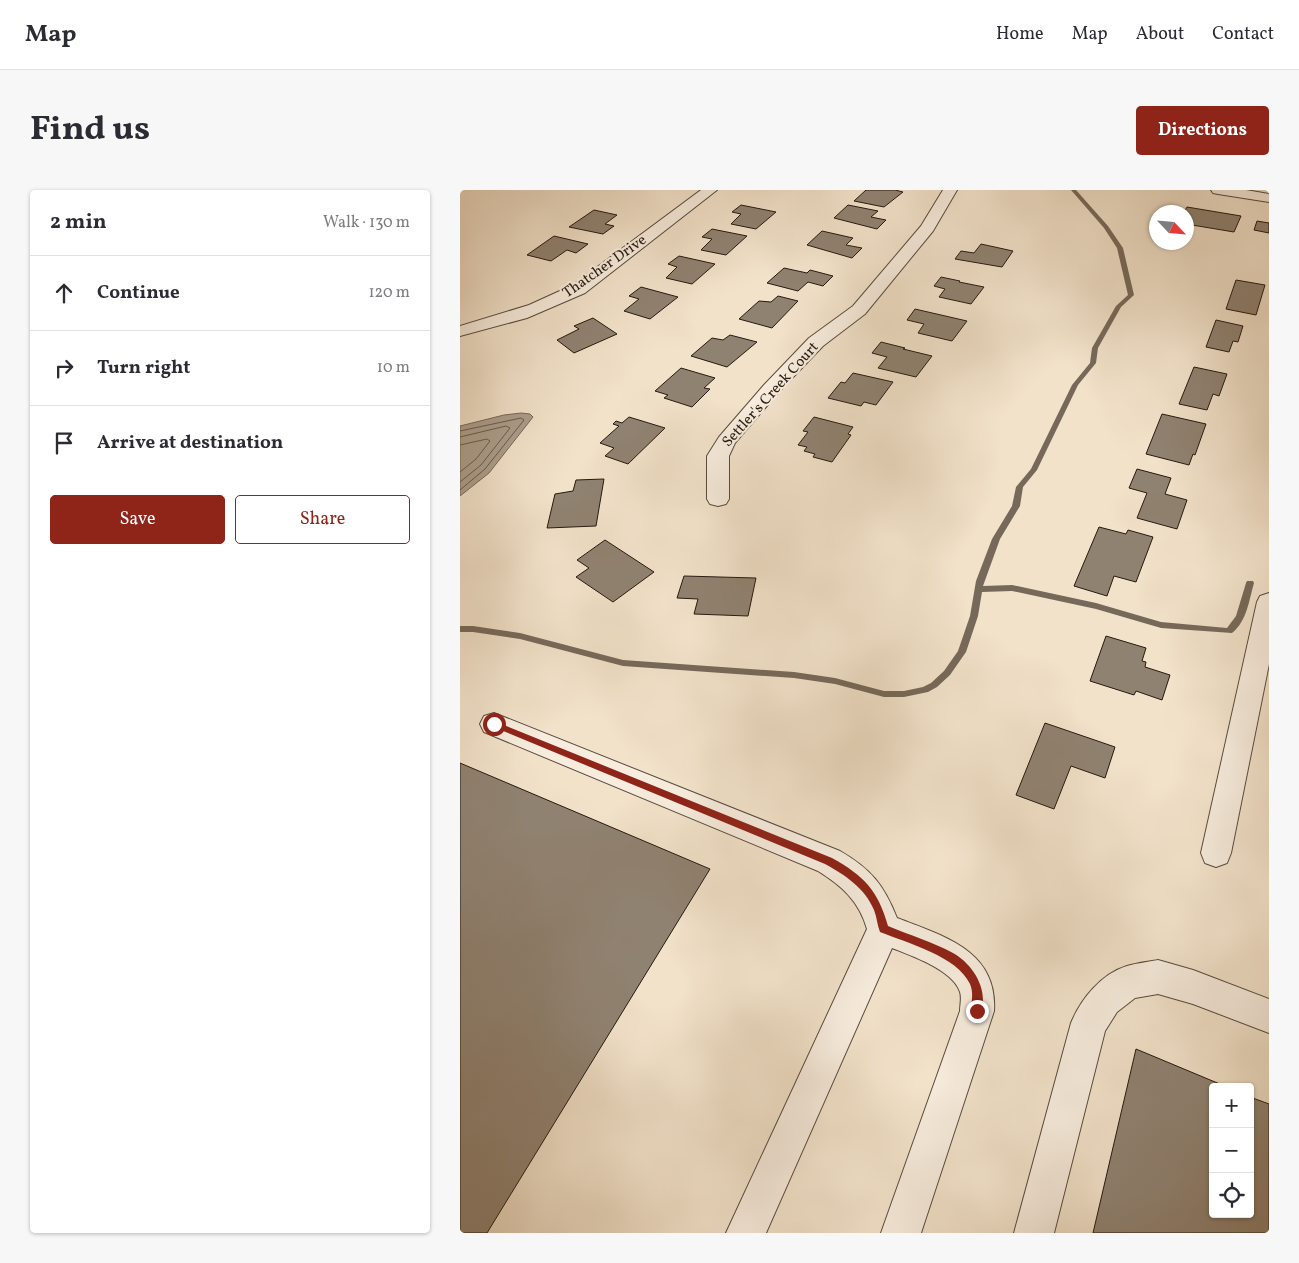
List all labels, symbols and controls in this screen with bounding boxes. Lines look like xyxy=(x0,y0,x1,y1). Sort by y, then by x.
text: Map xyxy=(25,18,76,52)
text: Home xyxy=(996,22,1044,47)
text: Map xyxy=(1072,22,1108,47)
text: About xyxy=(1136,22,1184,47)
text: Contact xyxy=(1212,22,1274,47)
text: Find us xyxy=(30,106,150,154)
button: Directions xyxy=(1136,106,1269,155)
north arrow xyxy=(1149,205,1194,250)
text: 2 min xyxy=(50,208,107,237)
text: Walk · 130 m xyxy=(323,212,410,234)
street label: Thatcher Drive xyxy=(559,230,651,304)
icon: ahead xyxy=(50,279,78,307)
text: Continue xyxy=(97,280,180,306)
text: 120 m xyxy=(368,282,410,304)
street label: Settler's Creek Court xyxy=(718,338,824,452)
icon: right xyxy=(50,354,78,382)
text: Turn right xyxy=(97,355,190,381)
text: 10 m xyxy=(377,357,410,379)
icon: arrive xyxy=(50,429,78,457)
text: Arrive at destination xyxy=(97,430,283,456)
button: Save xyxy=(50,495,225,544)
button: Share xyxy=(235,495,410,544)
route start xyxy=(483,713,506,736)
route end xyxy=(966,1000,989,1023)
map controls xyxy=(1209,1083,1254,1218)
button: + xyxy=(1209,1083,1254,1128)
button: − xyxy=(1209,1128,1254,1173)
button: locate xyxy=(1209,1173,1254,1218)

